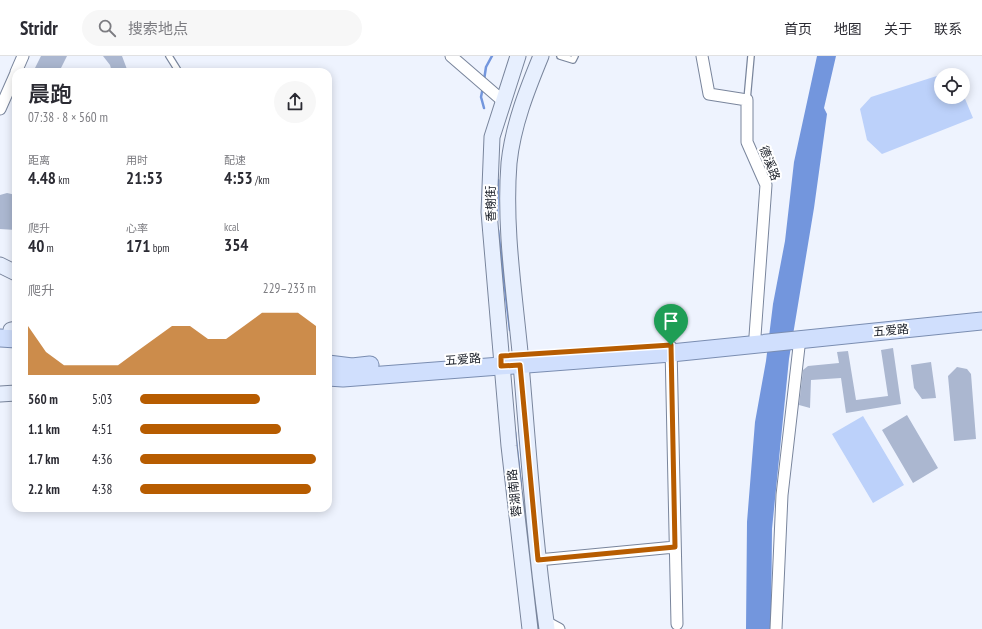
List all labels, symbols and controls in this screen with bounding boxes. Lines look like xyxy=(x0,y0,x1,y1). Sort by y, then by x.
search box xyxy=(82,10,362,46)
text: Stridr xyxy=(20,16,58,40)
icon: search xyxy=(96,17,118,39)
text: 搜索地点 xyxy=(128,19,188,38)
text: 首页 xyxy=(784,20,812,38)
text: 地图 xyxy=(834,20,862,38)
text: 关于 xyxy=(884,20,912,38)
text: 联系 xyxy=(934,20,962,38)
map controls xyxy=(934,68,970,104)
button: locate xyxy=(934,68,970,104)
text: 晨跑 xyxy=(28,80,72,108)
button: share xyxy=(274,81,316,123)
text: 07:38 · 8 × 560 m xyxy=(28,109,108,126)
street label: 德溪路 xyxy=(757,144,783,182)
text: 距离 xyxy=(28,153,50,167)
text: 用时 xyxy=(126,153,148,167)
text: 配速 xyxy=(224,153,246,167)
text: 4.48 xyxy=(28,167,56,189)
text: 21:53 xyxy=(126,167,163,189)
text: 4:53 xyxy=(224,167,253,189)
text: km xyxy=(56,173,70,187)
text: /km xyxy=(253,173,270,187)
street label: 香榭街 xyxy=(483,186,498,222)
text: kcal xyxy=(224,220,239,234)
text: 爬升 xyxy=(28,221,50,235)
text: 心率 xyxy=(126,221,148,235)
text: 354 xyxy=(224,234,248,256)
text: 40 xyxy=(28,235,44,257)
text: 171 xyxy=(126,235,150,257)
text: m xyxy=(44,241,54,255)
text: bpm xyxy=(150,241,169,255)
text: 229–233 m xyxy=(263,280,316,297)
text: 爬升 xyxy=(28,282,54,299)
pin xyxy=(654,304,688,345)
icon: arrive xyxy=(660,310,682,332)
street label: 五爱路 xyxy=(872,321,910,339)
street label: 五爱路 xyxy=(445,350,481,368)
text: 560 m xyxy=(28,391,58,408)
text: 5:03 xyxy=(92,391,112,408)
text: 1.1 km xyxy=(28,421,60,438)
text: 4:51 xyxy=(92,421,112,438)
text: 1.7 km xyxy=(28,451,59,468)
text: 4:36 xyxy=(92,451,112,468)
street label: 蓉湖南路 xyxy=(504,468,524,518)
text: 2.2 km xyxy=(28,481,60,498)
text: 4:38 xyxy=(92,481,112,498)

